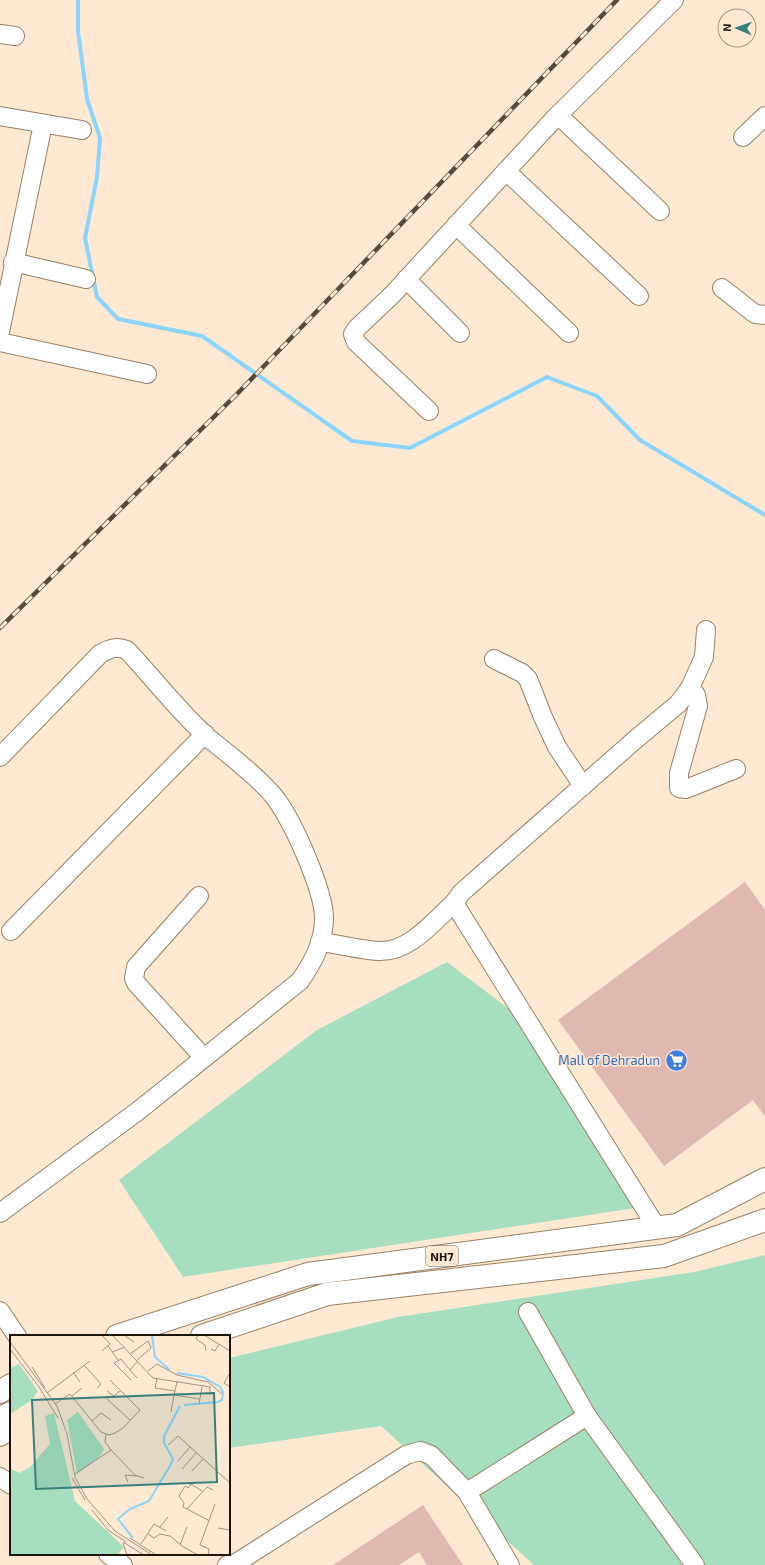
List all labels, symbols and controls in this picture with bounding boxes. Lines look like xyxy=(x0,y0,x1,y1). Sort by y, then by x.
north arrow xyxy=(717,8,757,48)
text: N xyxy=(720,23,733,32)
supermarket icon: Mall of Dehradun xyxy=(663,1047,689,1073)
place label: Mall of Dehradun xyxy=(558,1052,660,1068)
road number: NH7 xyxy=(426,1246,458,1266)
inset map xyxy=(10,1335,230,1555)

